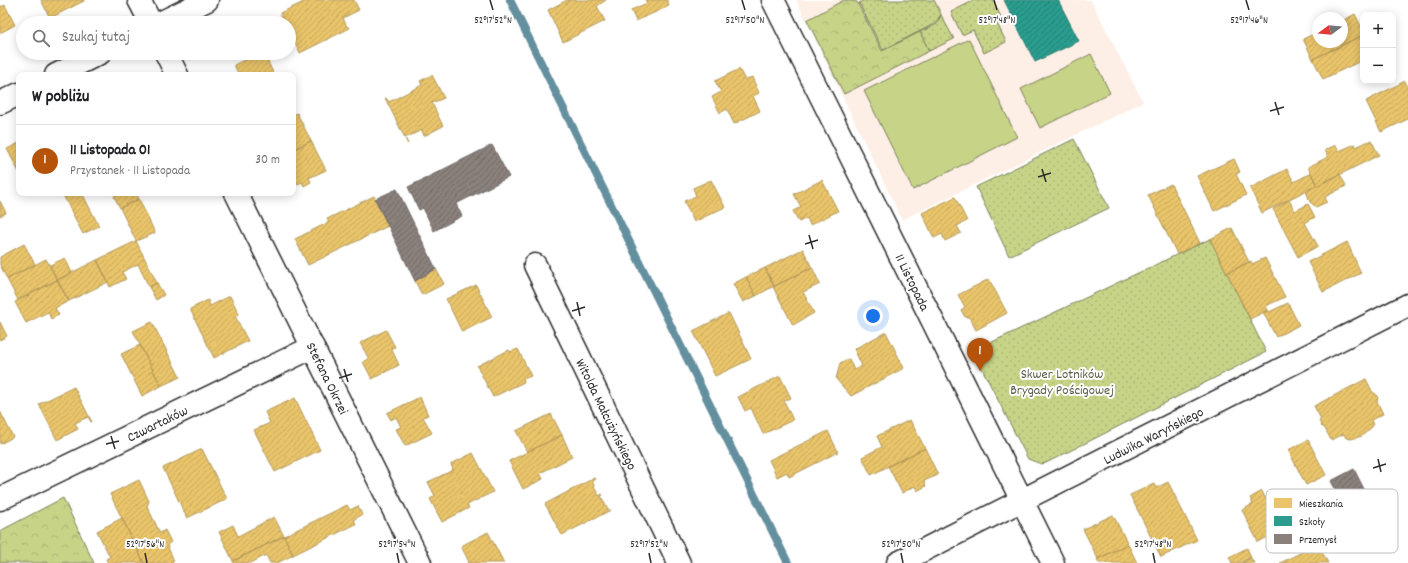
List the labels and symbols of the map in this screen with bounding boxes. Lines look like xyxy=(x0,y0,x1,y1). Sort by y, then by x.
north arrow xyxy=(1312,12,1348,48)
text: 52°17'52"N xyxy=(474,14,512,28)
text: 52°17'50"N xyxy=(726,14,764,28)
text: 52°17'48"N xyxy=(979,14,1015,28)
text: 52°17'46"N xyxy=(1230,14,1268,28)
street label: 11 Listopada xyxy=(889,251,934,315)
your location xyxy=(863,306,883,326)
pin: 1 xyxy=(967,338,993,371)
street label: Stefana Okrzei xyxy=(300,339,353,419)
street label: Witolda Małcużyńskiego xyxy=(570,356,641,474)
park label: Skwer Lotników Brygady Pościgowej xyxy=(1010,365,1114,401)
street label: Czwartaków xyxy=(124,401,192,448)
street label: Ludwika Waryńskiego xyxy=(1100,403,1207,471)
legend xyxy=(1266,489,1398,553)
text: Mieszkania xyxy=(1299,497,1344,513)
text: Szkoły xyxy=(1299,515,1325,531)
text: Przemysł xyxy=(1299,533,1337,549)
text: 52°17'56"N xyxy=(126,538,164,552)
text: 52°17'54"N xyxy=(378,538,416,552)
text: 52°17'52"N xyxy=(630,538,668,552)
text: 52°17'50"N xyxy=(882,538,920,552)
text: 52°17'48"N xyxy=(1135,538,1171,552)

